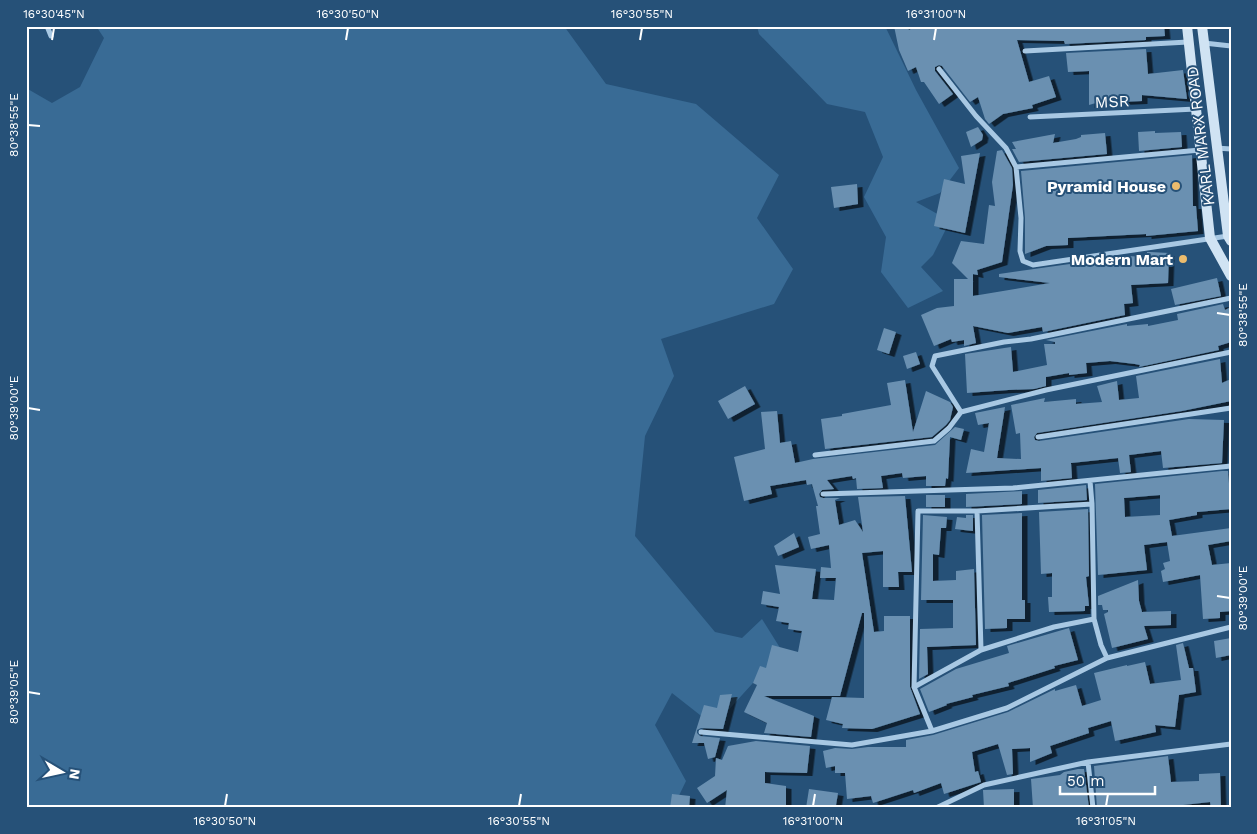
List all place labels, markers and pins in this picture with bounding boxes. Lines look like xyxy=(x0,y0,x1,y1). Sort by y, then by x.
place label: Pyramid House xyxy=(1047,177,1166,196)
marker: Pyramid House xyxy=(1170,180,1182,192)
place label: Modern Mart xyxy=(1071,250,1173,269)
marker: Modern Mart xyxy=(1177,253,1189,265)

